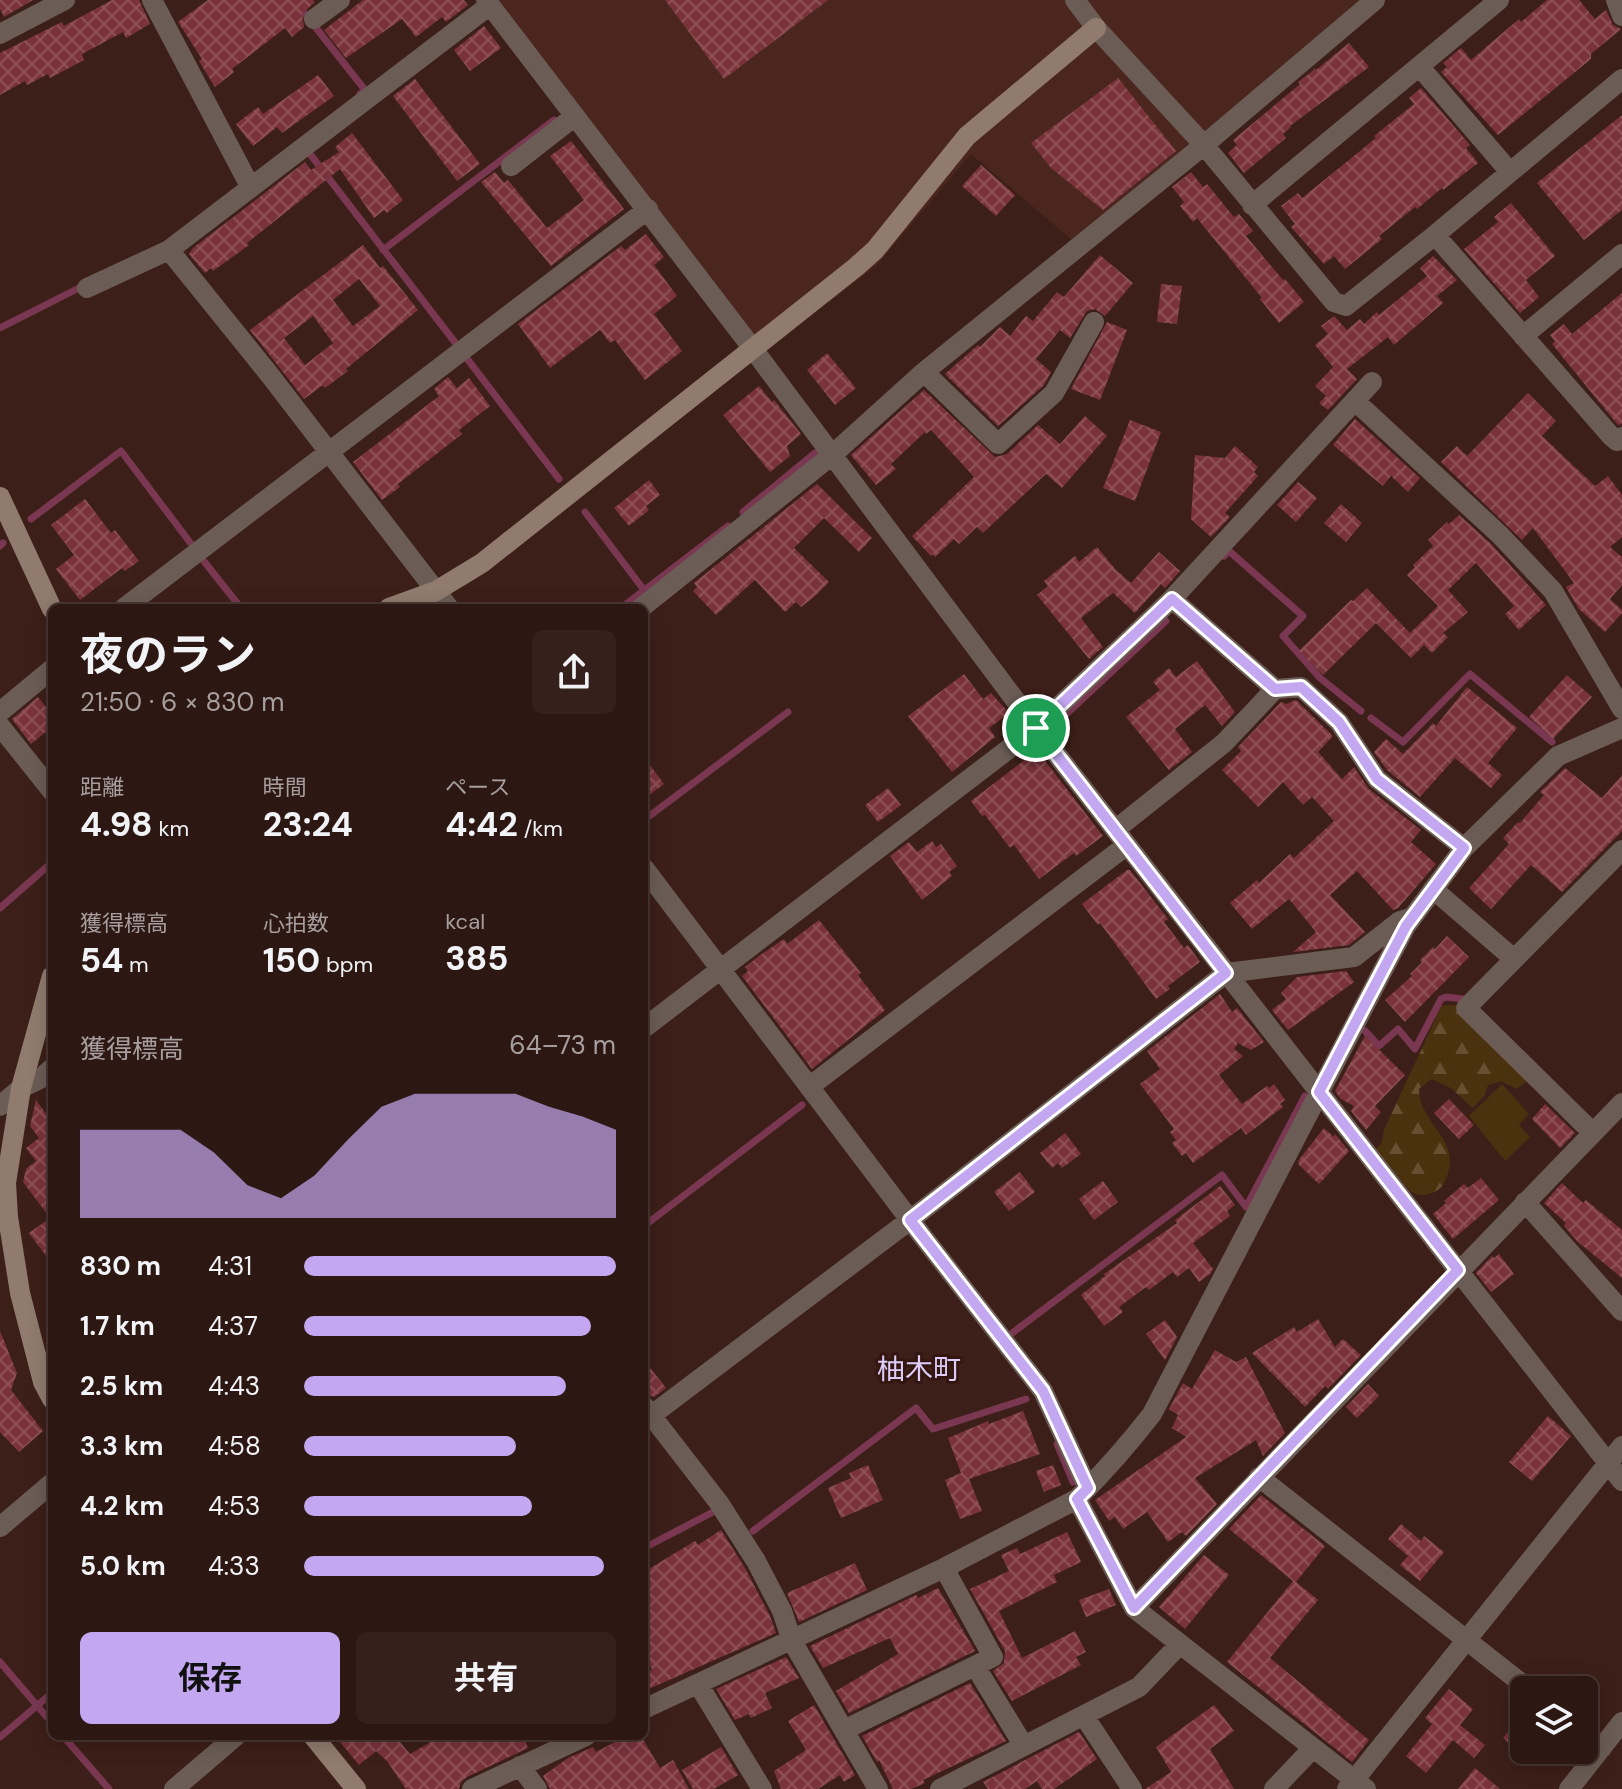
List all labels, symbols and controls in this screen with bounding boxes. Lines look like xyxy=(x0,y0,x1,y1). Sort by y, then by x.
text: 夜のラン xyxy=(80,626,256,684)
button: share xyxy=(532,630,616,714)
text: 21:50 · 6 × 830 m xyxy=(80,685,284,719)
pin xyxy=(1002,694,1070,762)
icon: arrive xyxy=(1014,706,1058,750)
text: 距離 xyxy=(80,773,124,802)
text: 時間 xyxy=(263,773,307,802)
text: ペース xyxy=(445,773,510,802)
text: 4.98 xyxy=(80,802,153,847)
text: 23:24 xyxy=(263,802,353,847)
text: 4:42 xyxy=(445,802,518,847)
text: km xyxy=(153,814,189,843)
text: /km xyxy=(518,814,563,843)
text: kcal xyxy=(445,907,485,936)
text: 獲得標高 xyxy=(80,909,168,938)
text: 心拍数 xyxy=(263,909,329,938)
text: 385 xyxy=(445,936,509,981)
text: 54 xyxy=(80,938,123,983)
text: 150 xyxy=(263,938,320,983)
text: m xyxy=(123,950,149,979)
text: bpm xyxy=(320,950,373,979)
text: 64–73 m xyxy=(509,1028,616,1062)
text: 獲得標高 xyxy=(80,1032,184,1066)
text: 830 m xyxy=(80,1249,161,1283)
text: 4:31 xyxy=(208,1249,252,1283)
text: 1.7 km xyxy=(80,1309,155,1343)
text: 4:37 xyxy=(208,1309,258,1343)
district label: 柚木町 xyxy=(877,1351,961,1388)
text: 2.5 km xyxy=(80,1369,163,1403)
text: 4:43 xyxy=(208,1369,260,1403)
text: 3.3 km xyxy=(80,1429,164,1463)
text: 4:58 xyxy=(208,1429,261,1463)
text: 4.2 km xyxy=(80,1489,164,1523)
text: 4:53 xyxy=(208,1489,260,1523)
text: 5.0 km xyxy=(80,1549,166,1583)
text: 4:33 xyxy=(208,1549,260,1583)
button: 保存 xyxy=(80,1632,340,1724)
button: 共有 xyxy=(356,1632,616,1724)
map controls xyxy=(1510,1676,1598,1764)
button: layers xyxy=(1510,1676,1598,1764)

